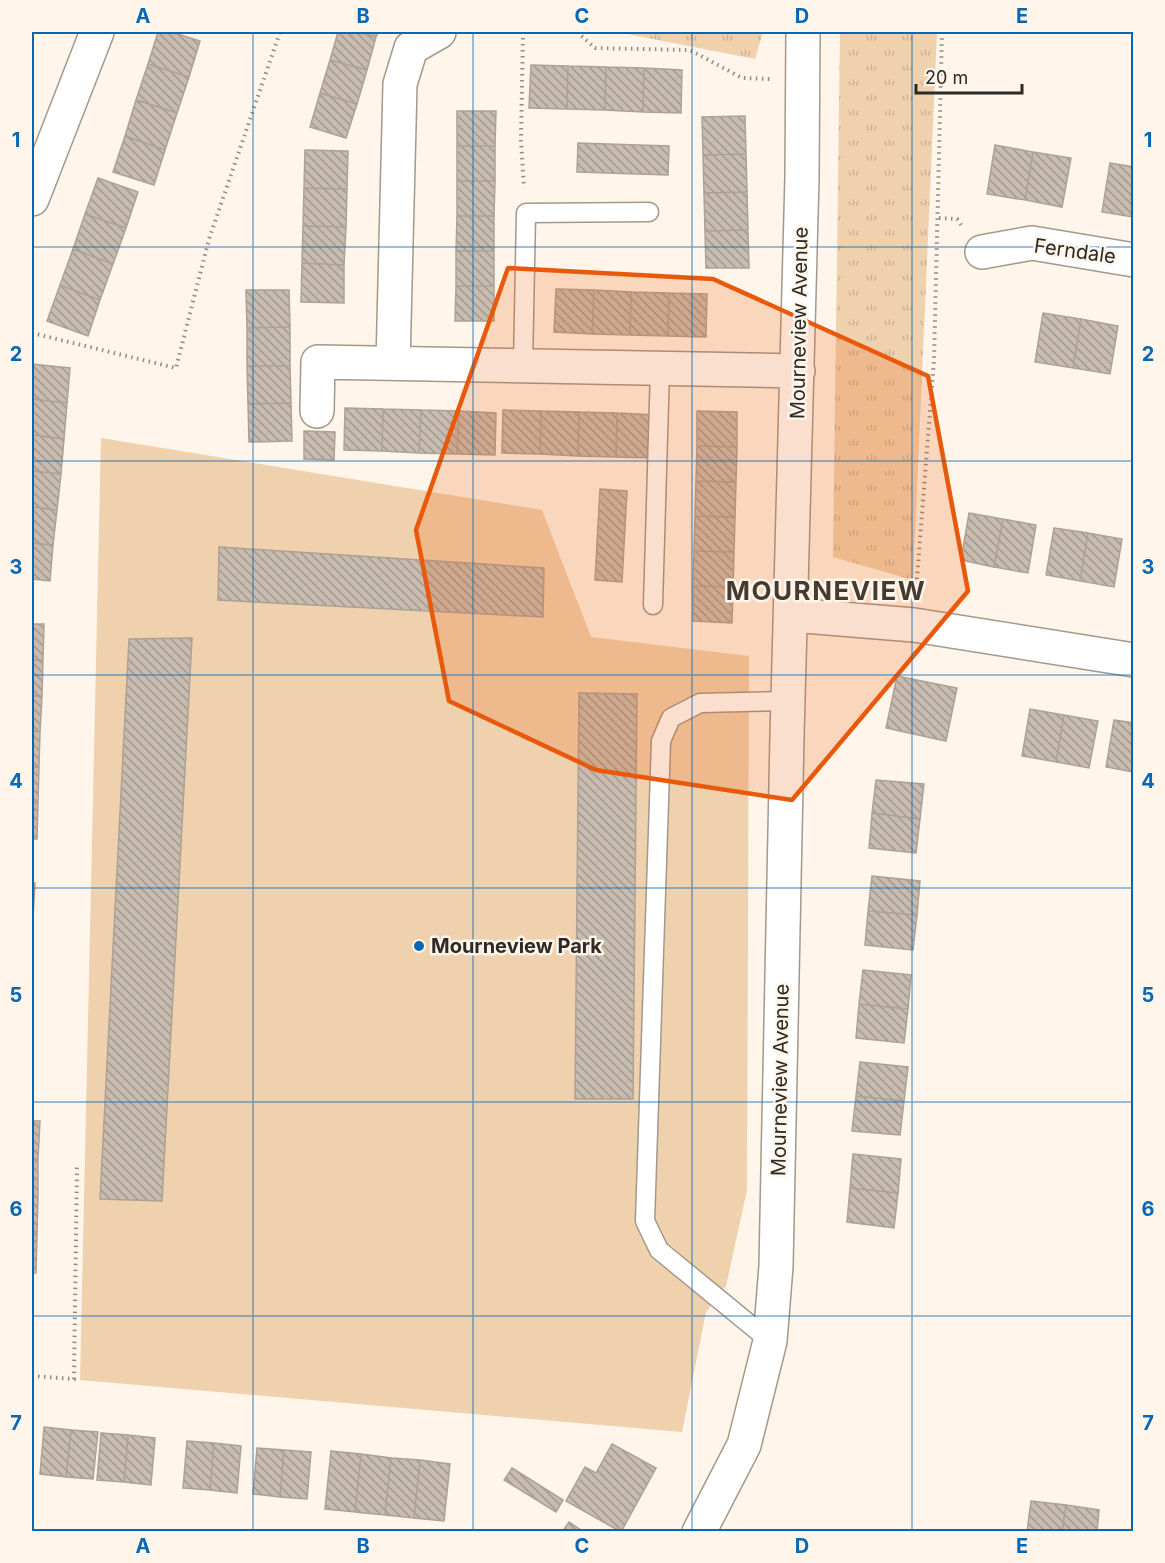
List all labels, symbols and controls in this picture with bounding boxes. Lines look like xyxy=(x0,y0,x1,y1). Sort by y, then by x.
text: A xyxy=(136,4,151,28)
text: B xyxy=(356,4,370,28)
text: C xyxy=(575,4,589,28)
text: D xyxy=(795,4,809,28)
text: E xyxy=(1016,4,1028,28)
scale bar xyxy=(916,57,1022,95)
text: 20 m xyxy=(925,67,968,88)
text: 1 xyxy=(12,128,20,152)
text: 1 xyxy=(1144,128,1152,152)
street label: Mourneview Avenue xyxy=(785,227,813,419)
street label: Ferndale xyxy=(1033,233,1117,269)
text: 2 xyxy=(10,342,22,366)
text: 2 xyxy=(1142,342,1154,366)
text: 3 xyxy=(10,555,22,579)
text: 3 xyxy=(1142,555,1154,579)
district label: MOURNEVIEW xyxy=(726,575,926,606)
text: 4 xyxy=(9,769,23,793)
text: 4 xyxy=(1141,769,1155,793)
place label: Mourneview Park xyxy=(431,934,602,958)
marker: Mourneview Park xyxy=(412,939,426,953)
text: 5 xyxy=(10,983,22,1007)
text: 5 xyxy=(1142,983,1154,1007)
street label: Mourneview Avenue xyxy=(766,984,794,1176)
text: 6 xyxy=(10,1197,23,1221)
text: 6 xyxy=(1142,1197,1155,1221)
text: 7 xyxy=(10,1411,22,1435)
text: 7 xyxy=(1142,1411,1154,1435)
text: A xyxy=(136,1534,151,1558)
text: B xyxy=(356,1534,370,1558)
text: C xyxy=(575,1534,589,1558)
text: D xyxy=(795,1534,809,1558)
text: E xyxy=(1016,1534,1028,1558)

